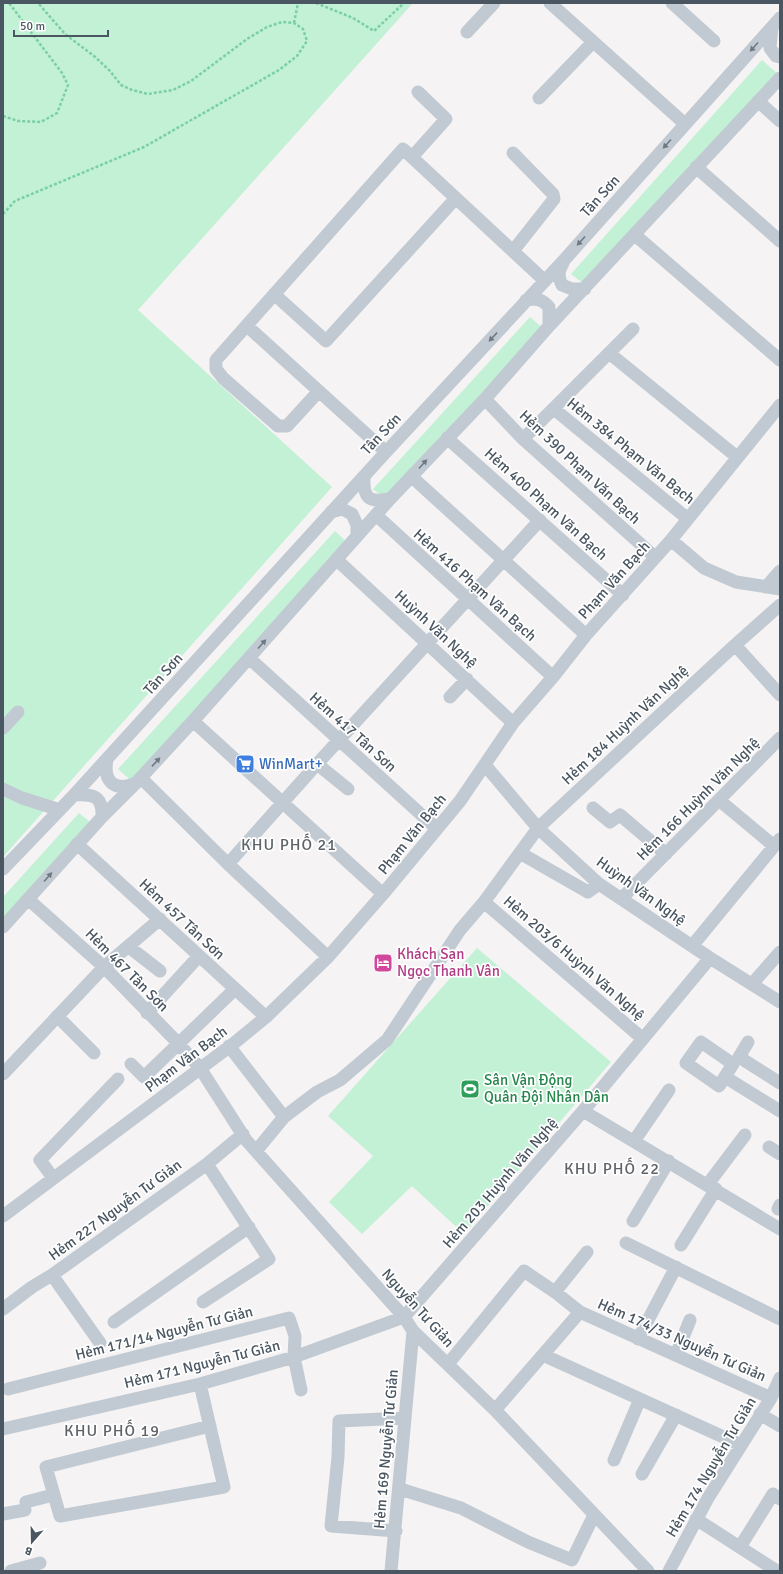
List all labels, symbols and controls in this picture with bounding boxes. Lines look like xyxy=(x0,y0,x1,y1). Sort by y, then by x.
scale bar xyxy=(14,12,108,38)
text: 50 m xyxy=(20,19,45,34)
one-way arrow xyxy=(749,42,759,52)
one-way arrow xyxy=(663,139,672,149)
street label: Tân Sơn xyxy=(577,171,623,221)
one-way arrow xyxy=(576,236,585,246)
one-way arrow xyxy=(488,332,497,342)
street label: Hẻm 384 Phạm Văn Bạch xyxy=(564,394,698,508)
street label: Hẻm 390 Phạm Văn Bạch xyxy=(516,406,644,528)
street label: Tân Sơn xyxy=(357,410,405,458)
street label: Hẻm 400 Phạm Văn Bạch xyxy=(481,444,611,564)
one-way arrow xyxy=(419,459,428,470)
street label: Hẻm 416 Phạm Văn Bạch xyxy=(410,525,540,645)
street label: Phạm Văn Bạch xyxy=(574,537,654,623)
street label: Huỳnh Văn Nghệ xyxy=(391,586,481,672)
one-way arrow xyxy=(257,639,266,649)
street label: Tân Sơn xyxy=(140,649,186,699)
street label: Hẻm 184 Huỳnh Văn Nghệ xyxy=(558,662,692,788)
street label: Hẻm 417 Tân Sơn xyxy=(306,688,400,776)
street label: Hẻm 166 Huỳnh Văn Nghệ xyxy=(633,734,763,864)
supermarket icon: WinMart+ xyxy=(234,753,256,775)
place label: WinMart+ xyxy=(259,755,323,773)
one-way arrow xyxy=(151,757,160,766)
street label: Phạm Văn Bạch xyxy=(374,790,450,878)
district label: KHU PHỐ 21 xyxy=(241,833,337,855)
street label: Huỳnh Văn Nghệ xyxy=(593,853,689,929)
one-way arrow xyxy=(43,871,52,882)
street label: Hẻm 457 Tân Sơn xyxy=(135,875,229,963)
street label: Hẻm 203/6 Huỳnh Văn Nghệ xyxy=(500,892,648,1024)
street label: Hẻm 467 Tân Sơn xyxy=(82,925,172,1015)
place label: Khách Sạn Ngọc Thanh Vân xyxy=(397,945,500,980)
hotel icon: Khách Sạn Ngọc Thanh Vân xyxy=(372,952,394,974)
street label: Phạm Văn Bạch xyxy=(141,1022,231,1096)
place label: Sân Vận Động Quân Đội Nhân Dân xyxy=(484,1071,609,1106)
sports icon: Sân Vận Động Quân Đội Nhân Dân xyxy=(459,1078,481,1100)
street label: Hẻm 203 Huỳnh Văn Nghệ xyxy=(439,1114,561,1252)
street label: Hẻm 227 Nguyễn Tư Giản xyxy=(44,1155,185,1264)
district label: KHU PHỐ 22 xyxy=(564,1157,660,1179)
street label: Nguyễn Tư Giản xyxy=(378,1264,459,1351)
street label: Hẻm 174/33 Nguyễn Tư Giản xyxy=(595,1294,769,1385)
street label: Hẻm 171/14 Nguyễn Tư Giản xyxy=(73,1301,255,1364)
street label: Hẻm 171 Nguyễn Tư Giản xyxy=(122,1335,282,1392)
street label: Hẻm 169 Nguyễn Tư Giản xyxy=(369,1368,402,1529)
street label: Hẻm 174 Nguyễn Tư Giản xyxy=(661,1393,760,1540)
district label: KHU PHỐ 19 xyxy=(64,1419,160,1441)
north arrow xyxy=(12,1522,52,1562)
text: B xyxy=(23,1544,34,1558)

